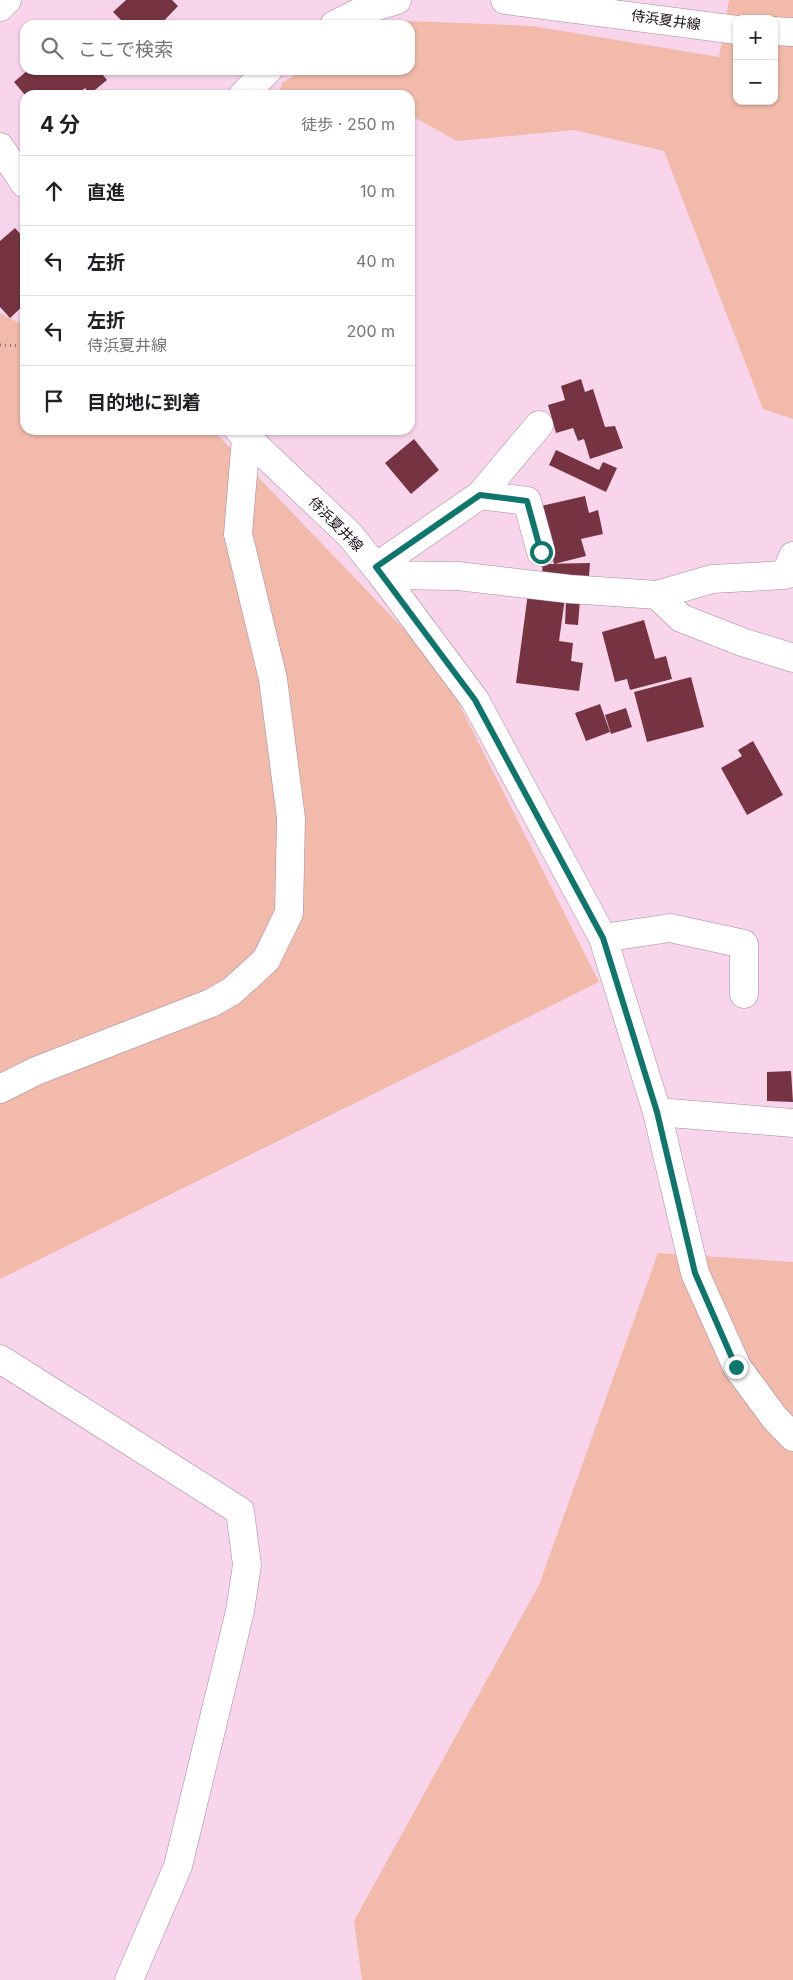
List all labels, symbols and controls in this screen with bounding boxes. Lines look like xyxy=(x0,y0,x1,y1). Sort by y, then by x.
street label: 侍浜夏井線 xyxy=(630,6,702,33)
map controls xyxy=(733,15,778,105)
button: + xyxy=(733,15,778,60)
search box xyxy=(20,20,415,75)
icon: search xyxy=(38,34,66,62)
text: ここで検索 xyxy=(78,38,173,61)
button: − xyxy=(733,60,778,105)
text: 4 分 xyxy=(40,112,80,137)
text: 徒歩 · 250 m xyxy=(301,114,395,134)
icon: ahead xyxy=(40,177,68,205)
text: 直進 xyxy=(87,181,125,204)
text: 10 m xyxy=(360,181,395,201)
icon: left xyxy=(40,247,68,275)
text: 左折 xyxy=(87,251,125,274)
text: 40 m xyxy=(356,251,395,271)
text: 左折 xyxy=(87,309,125,332)
icon: left xyxy=(40,317,68,345)
text: 200 m xyxy=(347,321,395,341)
text: 侍浜夏井線 xyxy=(87,335,167,355)
icon: arrive xyxy=(40,387,68,415)
text: 目的地に到着 xyxy=(87,391,201,414)
street label: 侍浜夏井線 xyxy=(306,493,367,554)
route start xyxy=(530,541,553,564)
route end xyxy=(725,1356,748,1379)

